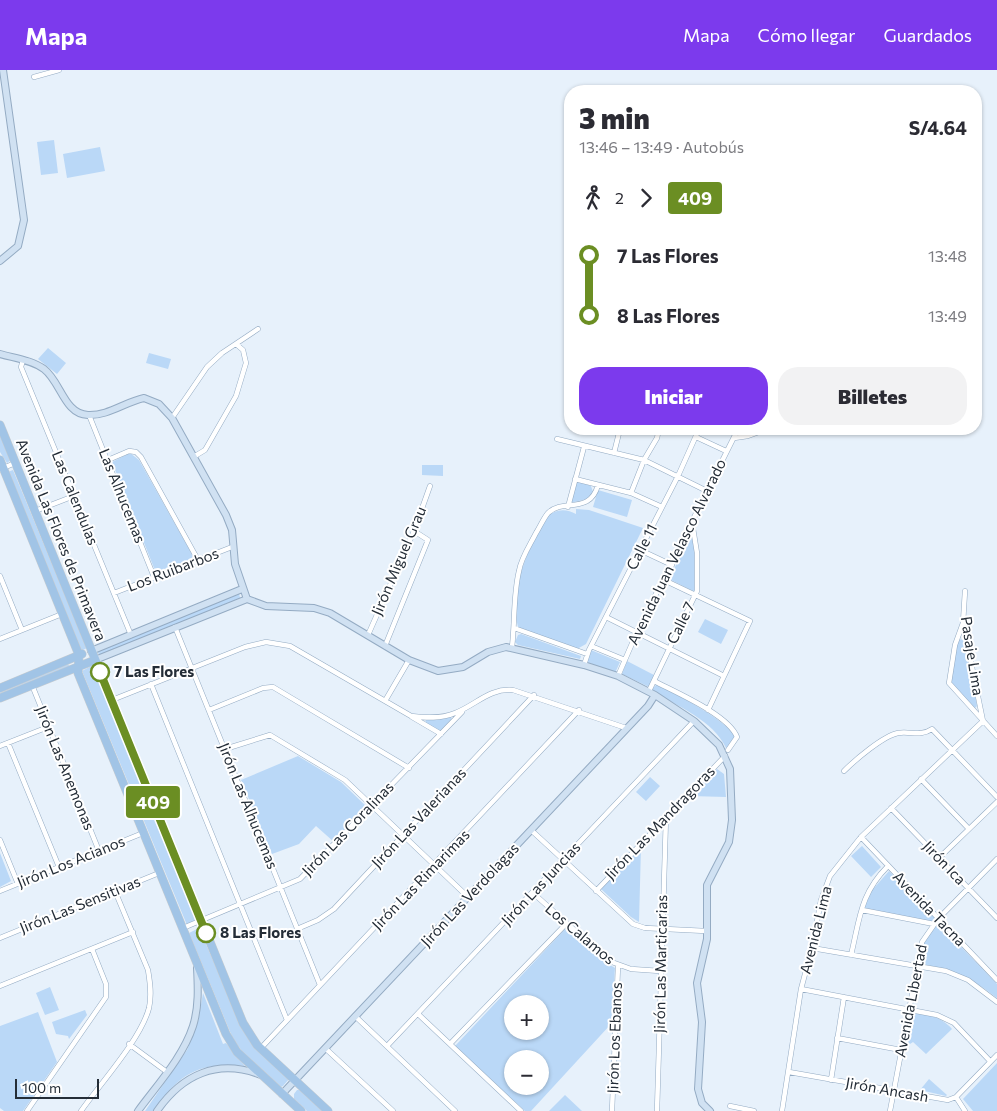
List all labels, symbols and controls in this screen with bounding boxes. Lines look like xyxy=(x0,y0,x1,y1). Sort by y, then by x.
text: Mapa xyxy=(25,21,87,50)
text: Mapa xyxy=(683,24,730,46)
text: Cómo llegar xyxy=(758,24,855,46)
text: Guardados xyxy=(883,24,972,46)
text: 3 min xyxy=(579,101,650,135)
text: S/4.64 xyxy=(909,116,967,139)
text: 13:46 – 13:49 · Autobús xyxy=(579,137,744,156)
icon: walk xyxy=(579,184,607,212)
icon: forward xyxy=(632,184,660,212)
text: 409 xyxy=(678,187,712,209)
text: 2 xyxy=(615,188,624,207)
text: 7 Las Flores xyxy=(617,244,719,267)
text: 13:48 xyxy=(928,246,967,265)
text: 8 Las Flores xyxy=(617,304,720,327)
text: 13:49 xyxy=(928,306,967,325)
button: Iniciar xyxy=(579,367,768,425)
button: Billetes xyxy=(778,367,967,425)
street label: Avenida Las Flores de Primavera xyxy=(13,436,111,643)
street label: Las Alhucemas xyxy=(96,446,150,546)
street label: Las Calendulas xyxy=(49,448,103,548)
street label: Avenida Juan Velasco Alvarado xyxy=(623,456,729,648)
street label: Jirón Miguel Grau xyxy=(367,503,429,618)
street label: Calle 11 xyxy=(622,520,660,573)
street label: Los Ruibarbos xyxy=(124,543,221,595)
street label: Calle 7 xyxy=(662,599,698,646)
street label: Pasaje Lima xyxy=(958,615,988,697)
marker: 7 Las Flores xyxy=(90,662,110,682)
place label: 7 Las Flores xyxy=(114,662,194,680)
street label: Jirón Las Anemonas xyxy=(33,703,99,833)
street label: Jirón Las Alhucemas xyxy=(215,740,283,872)
street label: Jirón Las Mandragoras xyxy=(600,762,718,883)
street label: Jirón Las Valerianas xyxy=(367,763,469,871)
street label: Jirón Las Coralinas xyxy=(298,777,397,879)
line badge: 409 xyxy=(124,786,182,818)
text: 409 xyxy=(136,791,170,813)
street label: Jirón Las Rimarimas xyxy=(368,825,473,933)
street label: Jirón Los Acianos xyxy=(14,831,127,891)
street label: Jirón Ica xyxy=(920,837,970,888)
street label: Jirón Las Juncias xyxy=(497,838,584,929)
street label: Jirón Las Verdolagas xyxy=(417,839,522,950)
street label: Avenida Tacna xyxy=(890,867,970,949)
street label: Jirón Las Sensitivas xyxy=(17,872,143,937)
street label: Avenida Lima xyxy=(795,884,835,976)
street label: Jirón Las Marticarias xyxy=(650,894,670,1033)
street label: Los Calamos xyxy=(542,899,619,968)
marker: 8 Las Flores xyxy=(196,923,216,943)
place label: 8 Las Flores xyxy=(220,923,301,941)
street label: Avenida Libertad xyxy=(890,943,930,1059)
street label: Jirón Los Ebanos xyxy=(603,982,625,1094)
map controls xyxy=(504,995,549,1095)
button: + xyxy=(504,995,549,1040)
button: − xyxy=(504,1050,549,1095)
street label: Jirón Ancash xyxy=(844,1073,930,1105)
scale bar xyxy=(15,1076,99,1099)
text: 100 m xyxy=(22,1079,61,1096)

